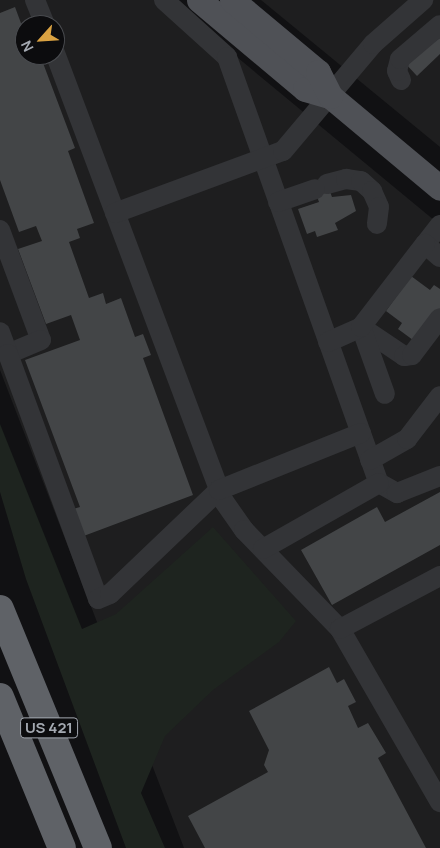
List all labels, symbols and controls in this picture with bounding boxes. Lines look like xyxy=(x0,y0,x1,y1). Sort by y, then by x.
north arrow xyxy=(15,15,65,65)
text: N xyxy=(16,38,38,55)
road number: US 421 xyxy=(19,716,79,740)

